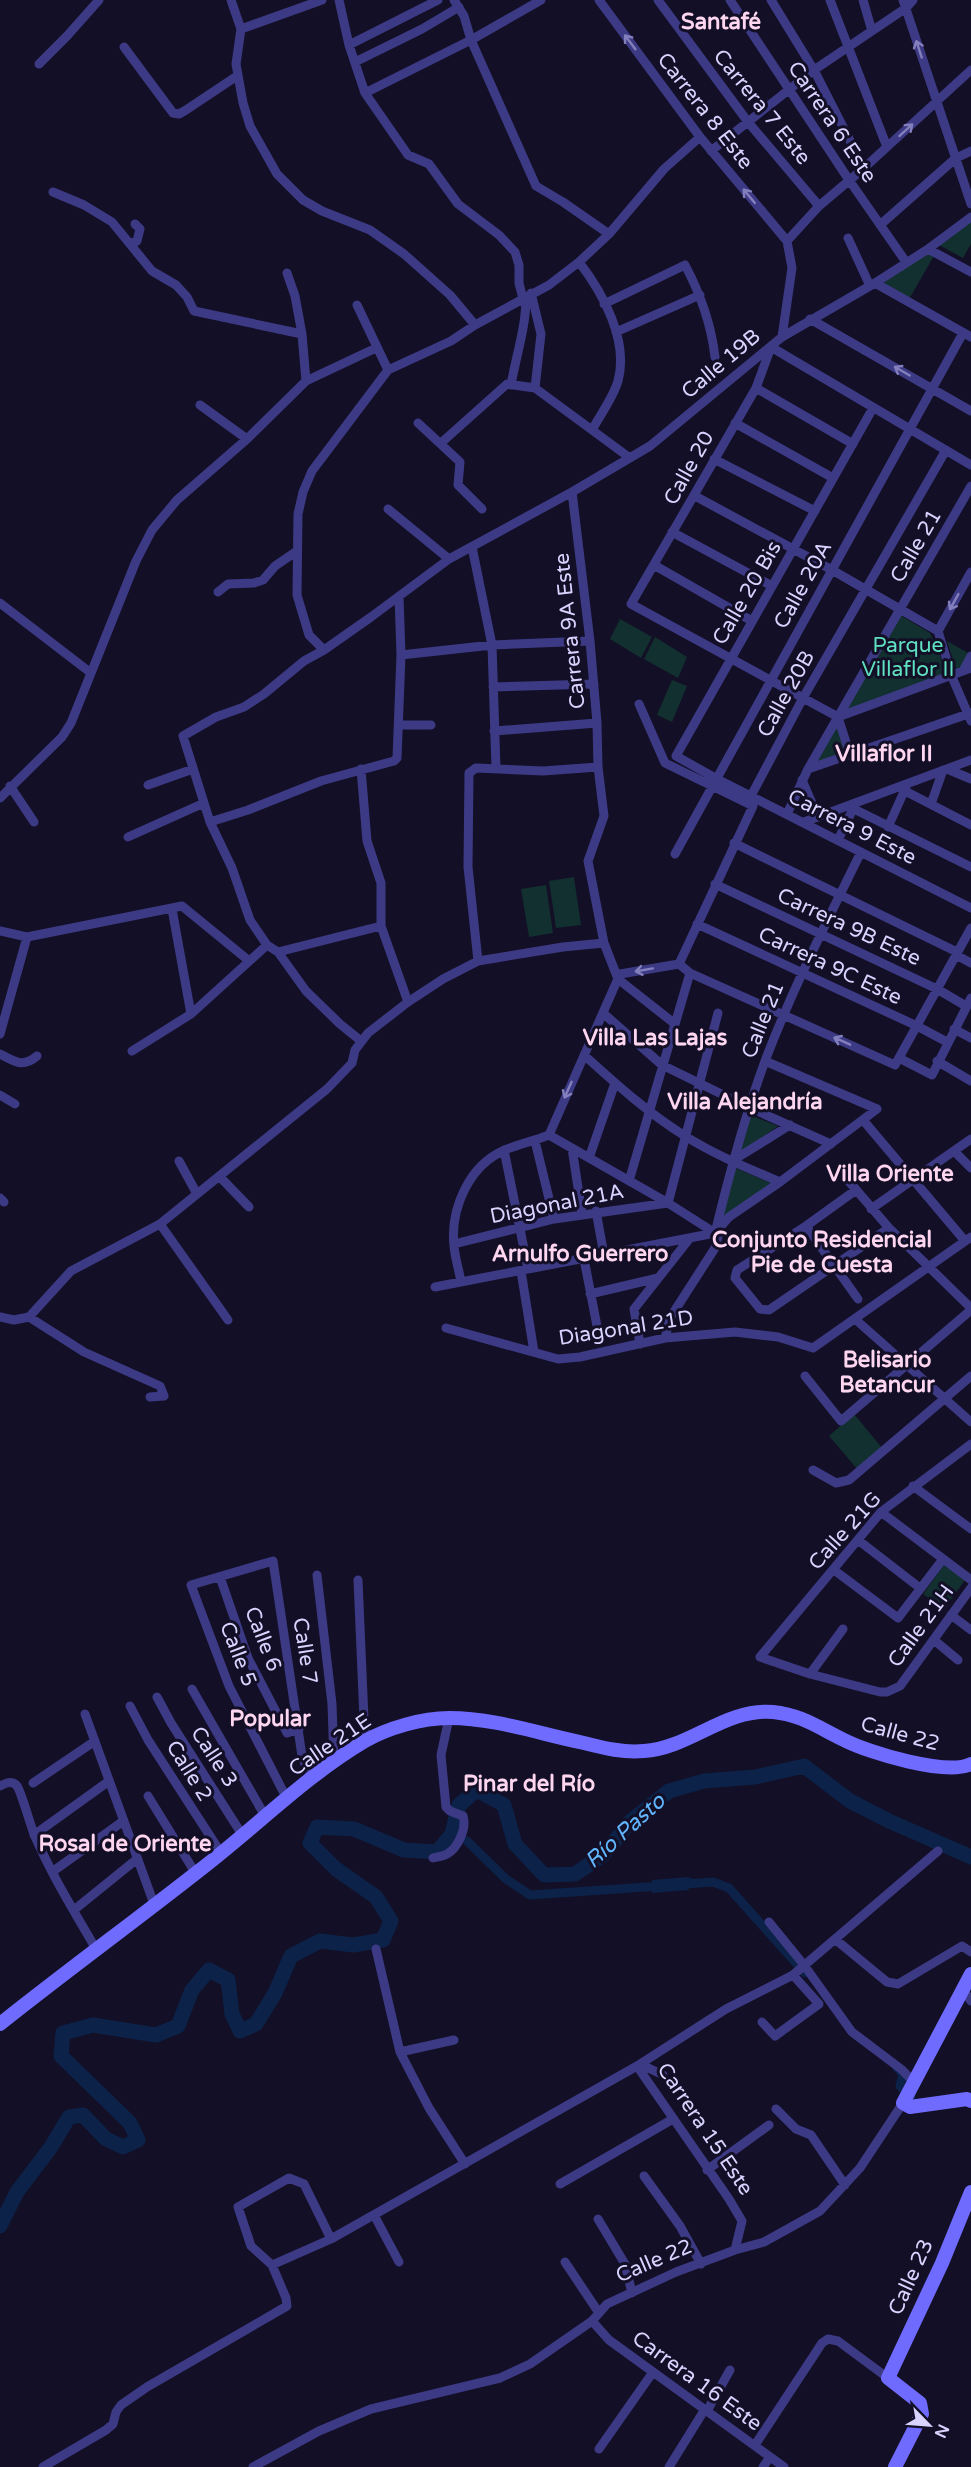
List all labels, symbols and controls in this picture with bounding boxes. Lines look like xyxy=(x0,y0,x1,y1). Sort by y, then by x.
district label: Santafé xyxy=(681,9,761,35)
one-way arrow xyxy=(624,34,636,50)
one-way arrow xyxy=(913,40,924,59)
street label: Carrera 7 Este xyxy=(708,44,816,170)
street label: Carrera 8 Este xyxy=(652,48,758,174)
street label: Carrera 6 Este xyxy=(782,57,882,188)
one-way arrow xyxy=(899,123,914,137)
one-way arrow xyxy=(742,189,756,204)
street label: Calle 19B xyxy=(677,324,765,404)
one-way arrow xyxy=(894,365,911,377)
street label: Calle 20 xyxy=(659,427,719,509)
street label: Calle 21 xyxy=(885,505,947,587)
street label: Calle 20 Bis xyxy=(707,537,787,649)
street label: Calle 20A xyxy=(769,537,837,633)
street label: Carrera 9A Este xyxy=(549,552,591,710)
one-way arrow xyxy=(948,593,960,610)
park label: Parque Villaflor II xyxy=(861,633,955,682)
street label: Calle 20B xyxy=(752,646,820,742)
district label: Villaflor II xyxy=(835,741,933,767)
street label: Carrera 9 Este xyxy=(783,784,921,870)
street label: Carrera 9B Este xyxy=(773,883,925,971)
street label: Carrera 9C Este xyxy=(754,922,906,1010)
one-way arrow xyxy=(635,965,654,976)
street label: Calle 21 xyxy=(736,978,790,1062)
district label: Villa Las Lajas xyxy=(583,1025,728,1051)
one-way arrow xyxy=(833,1034,851,1045)
one-way arrow xyxy=(562,1081,574,1099)
district label: Villa Alejandría xyxy=(667,1089,823,1115)
district label: Villa Oriente xyxy=(826,1161,954,1187)
street label: Diagonal 21A xyxy=(488,1179,626,1229)
district label: Conjunto Residencial Pie de Cuesta xyxy=(712,1227,932,1278)
district label: Arnulfo Guerrero xyxy=(492,1241,668,1267)
street label: Diagonal 21D xyxy=(557,1305,695,1351)
district label: Belisario Betancur xyxy=(839,1347,935,1398)
street label: Calle 21G xyxy=(803,1487,887,1575)
street label: Calle 21H xyxy=(883,1580,959,1672)
street label: Calle 6 xyxy=(239,1603,287,1675)
street label: Calle 7 xyxy=(287,1616,323,1686)
street label: Calle 5 xyxy=(214,1618,262,1690)
district label: Popular xyxy=(229,1706,311,1732)
street label: Calle 21E xyxy=(284,1708,376,1782)
street label: Calle 22 xyxy=(858,1711,942,1757)
street label: Calle 3 xyxy=(185,1722,243,1792)
street label: Calle 2 xyxy=(161,1736,217,1806)
district label: Pinar del Río xyxy=(463,1771,595,1797)
water label: Río Pasto xyxy=(580,1787,672,1874)
district label: Rosal de Oriente xyxy=(38,1831,212,1857)
street label: Carrera 15 Este xyxy=(652,2058,759,2200)
street label: Calle 22 xyxy=(612,2234,696,2288)
street label: Calle 23 xyxy=(883,2235,939,2319)
street label: Carrera 16 Este xyxy=(627,2326,767,2437)
north arrow xyxy=(899,2395,959,2455)
text: N xyxy=(930,2421,953,2441)

